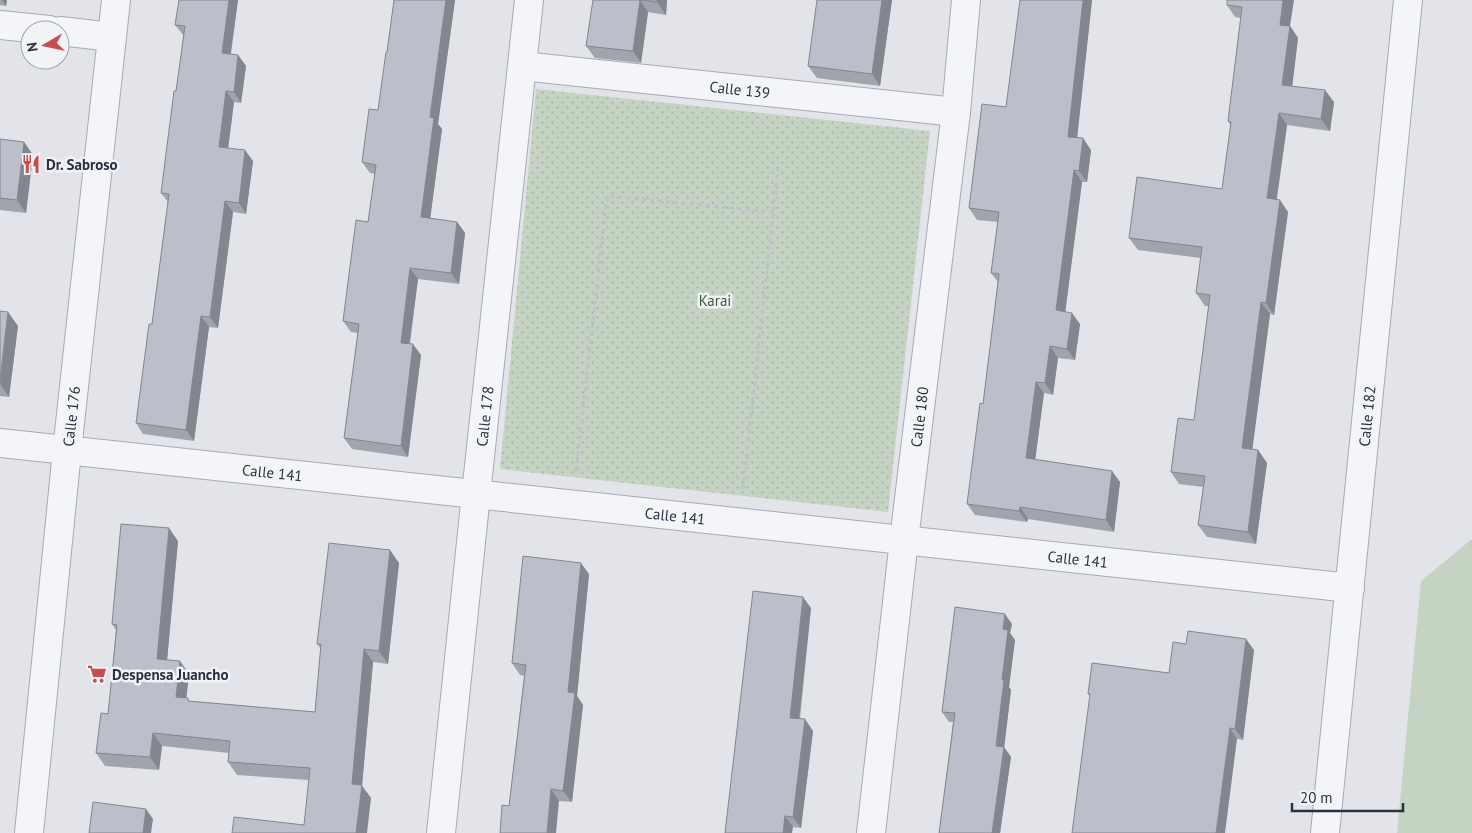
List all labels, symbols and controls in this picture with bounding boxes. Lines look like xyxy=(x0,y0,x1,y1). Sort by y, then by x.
north arrow xyxy=(20,20,70,70)
text: N xyxy=(23,41,42,53)
street label: Calle 139 xyxy=(709,76,771,102)
restaurant icon: Dr. Sabroso xyxy=(20,153,42,175)
place label: Dr. Sabroso xyxy=(46,155,118,174)
park label: Karai xyxy=(699,291,731,310)
street label: Calle 176 xyxy=(58,385,84,447)
street label: Calle 178 xyxy=(472,385,497,447)
street label: Calle 180 xyxy=(906,385,932,448)
street label: Calle 182 xyxy=(1354,385,1379,447)
street label: Calle 141 xyxy=(241,460,304,485)
street label: Calle 141 xyxy=(644,503,706,528)
street label: Calle 141 xyxy=(1047,546,1109,571)
supermarket icon: Despensa Juancho xyxy=(86,663,108,685)
place label: Despensa Juancho xyxy=(112,665,229,684)
scale bar xyxy=(1292,780,1403,812)
text: 20 m xyxy=(1300,788,1333,807)

